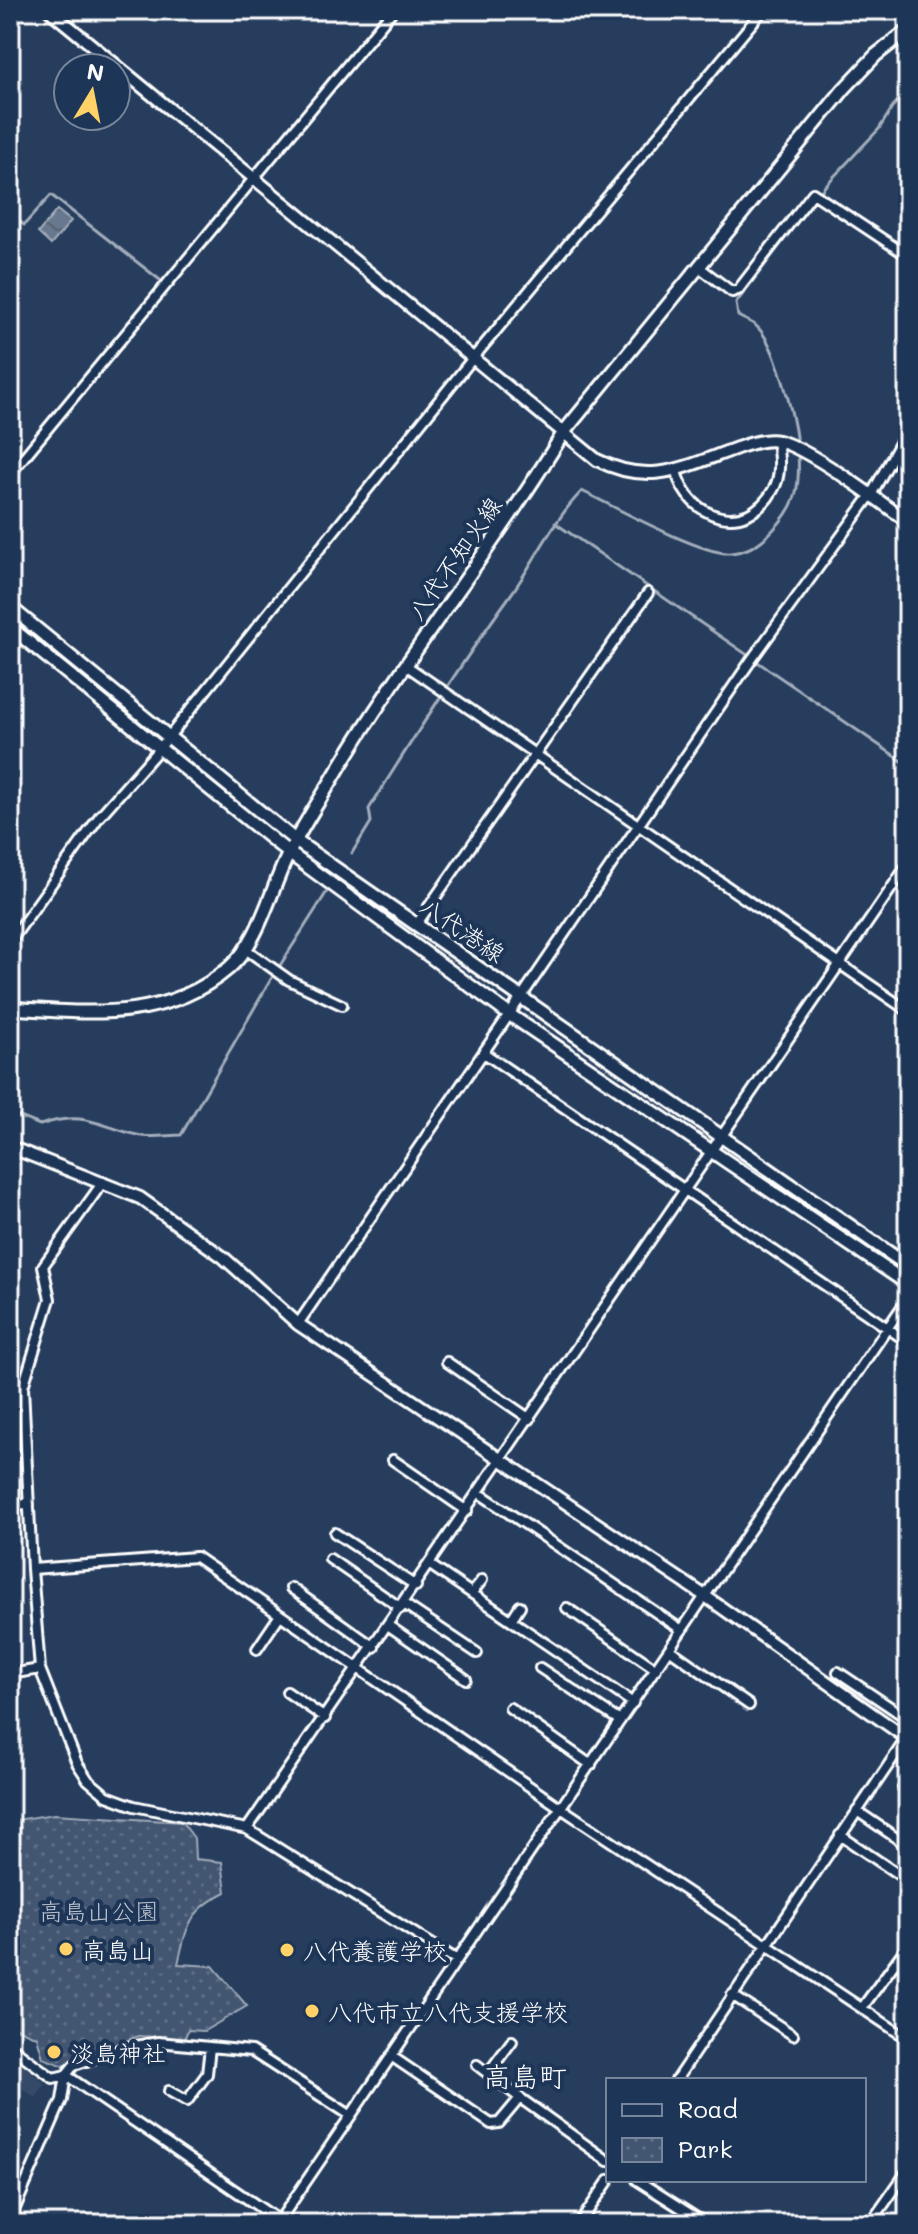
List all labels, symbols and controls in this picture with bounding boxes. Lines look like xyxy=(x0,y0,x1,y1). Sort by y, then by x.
north arrow xyxy=(52,52,132,132)
text: N xyxy=(85,56,106,88)
street label: 八代不知火線 xyxy=(400,490,508,626)
street label: 八代港線 xyxy=(415,889,511,969)
park label: 高島山公園 xyxy=(39,1895,159,1926)
place label: 高島山 xyxy=(82,1934,154,1965)
place label: 八代養護学校 xyxy=(303,1935,447,1966)
marker: 高島山 xyxy=(57,1940,75,1958)
marker: 八代養護学校 xyxy=(278,1941,296,1959)
place label: 八代市立八代支援学校 xyxy=(328,1996,568,2027)
marker: 八代市立八代支援学校 xyxy=(303,2002,321,2020)
place label: 淡島神社 xyxy=(70,2037,166,2068)
marker: 淡島神社 xyxy=(45,2043,63,2061)
district label: 高島町 xyxy=(483,2058,567,2094)
legend xyxy=(606,2078,866,2182)
text: Road xyxy=(678,2093,738,2124)
text: Park xyxy=(678,2133,732,2164)

